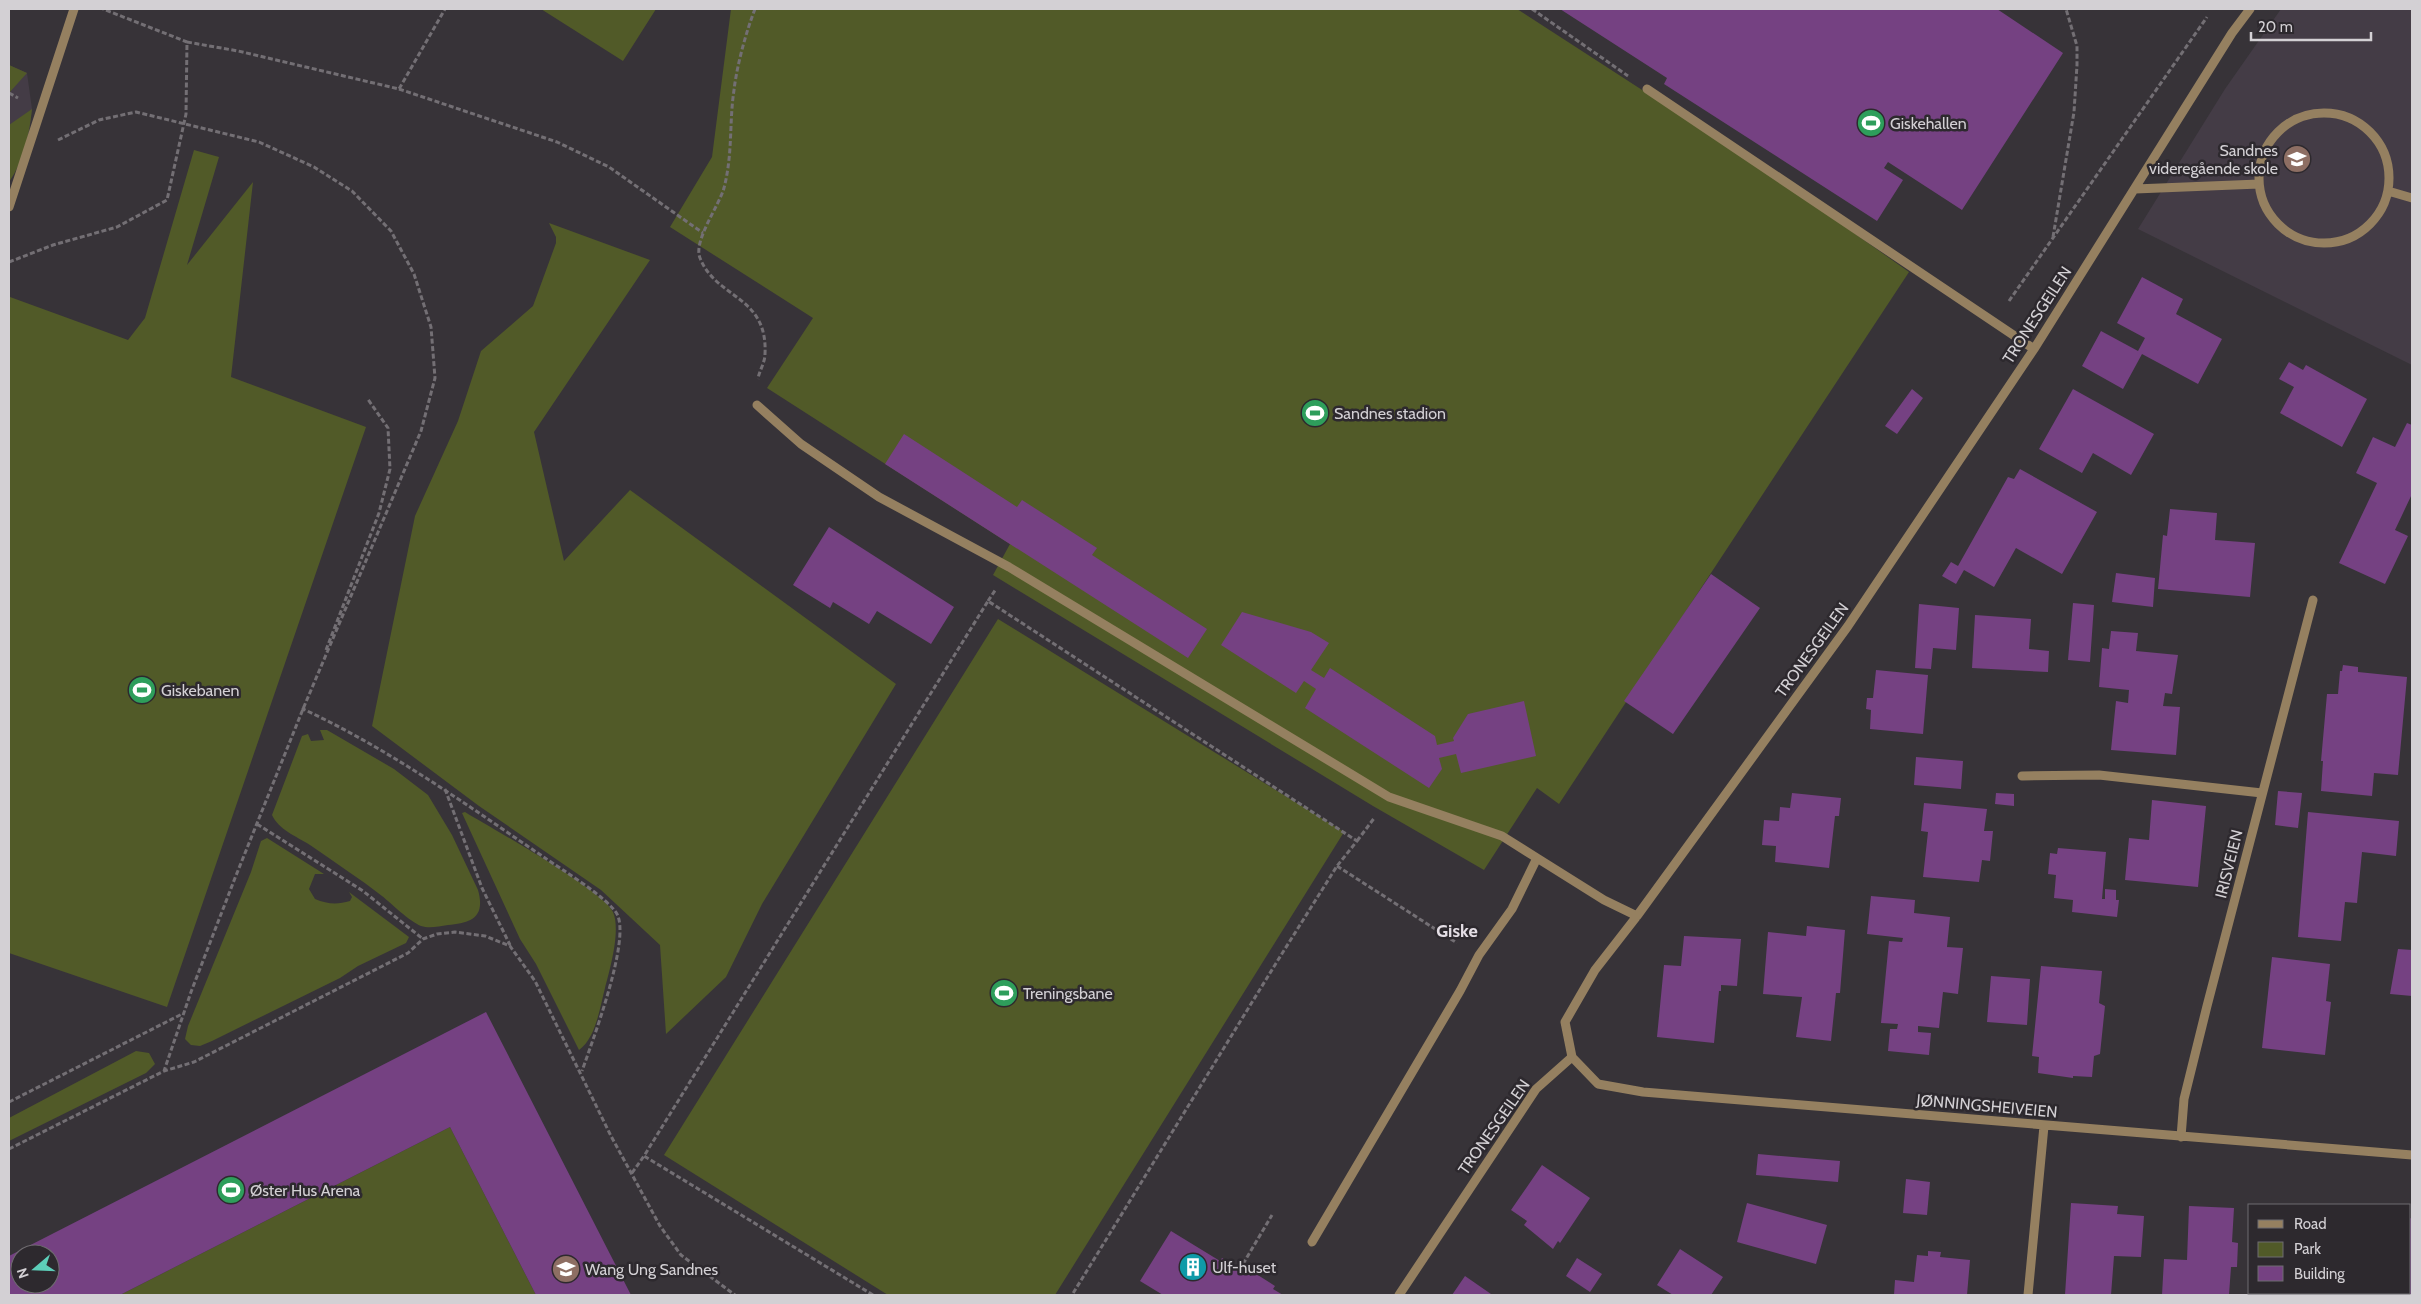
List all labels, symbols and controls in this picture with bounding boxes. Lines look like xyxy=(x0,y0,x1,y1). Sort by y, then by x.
scale bar xyxy=(2251,10,2371,42)
text: 20 m xyxy=(2258,18,2293,36)
sports icon: Giskehallen xyxy=(1856,108,1886,138)
place label: Giskehallen xyxy=(1890,114,1967,133)
place label: Sandnes videregående skole xyxy=(2149,141,2278,178)
school or university icon: Sandnes videregående skole xyxy=(2282,144,2312,174)
street label: TRONESGEILEN xyxy=(1999,263,2075,367)
sports icon: Sandnes stadion xyxy=(1300,398,1330,428)
place label: Sandnes stadion xyxy=(1334,404,1446,423)
street label: TRONESGEILEN xyxy=(1771,599,1853,701)
sports icon: Giskebanen xyxy=(127,675,157,705)
place label: Giskebanen xyxy=(161,681,239,700)
street label: IRISVEIEN xyxy=(2211,828,2247,900)
district label: Giske xyxy=(1436,920,1478,942)
sports icon: Treningsbane xyxy=(989,978,1019,1008)
place label: Treningsbane xyxy=(1023,984,1113,1003)
street label: TRONESGEILEN xyxy=(1454,1076,1534,1178)
street label: JØNNINGSHEIVEIEN xyxy=(1915,1090,2058,1122)
sports icon: Øster Hus Arena xyxy=(216,1175,246,1205)
place label: Øster Hus Arena xyxy=(250,1181,361,1200)
legend xyxy=(2248,1204,2411,1294)
text: Road xyxy=(2294,1215,2327,1233)
text: Park xyxy=(2294,1240,2321,1258)
north arrow xyxy=(10,1244,60,1294)
building icon: Ulf-huset xyxy=(1178,1252,1208,1282)
school or university icon: Wang Ung Sandnes xyxy=(551,1254,581,1284)
place label: Ulf-huset xyxy=(1212,1258,1277,1277)
place label: Wang Ung Sandnes xyxy=(585,1260,719,1279)
text: Building xyxy=(2294,1265,2345,1283)
text: N xyxy=(13,1266,33,1281)

